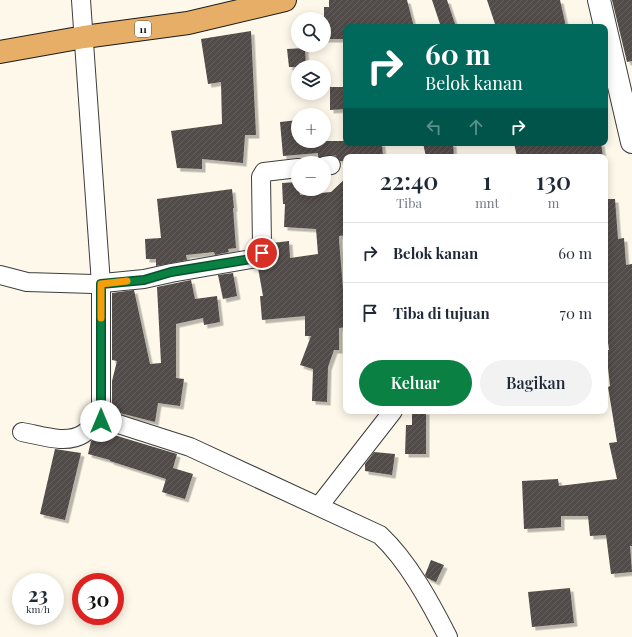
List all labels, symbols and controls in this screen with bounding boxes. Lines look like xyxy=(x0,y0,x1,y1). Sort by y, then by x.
map controls xyxy=(291,12,331,196)
button: search xyxy=(291,12,331,52)
road number: 11 xyxy=(135,21,151,37)
text: 60 m xyxy=(425,35,491,72)
icon: right xyxy=(359,40,411,92)
button: layers xyxy=(291,60,331,100)
text: Belok kanan xyxy=(425,71,523,95)
button: + xyxy=(291,108,331,148)
icon: left xyxy=(423,116,445,138)
icon: ahead xyxy=(465,116,487,138)
icon: right xyxy=(507,116,529,138)
button: − xyxy=(291,156,331,196)
text: 22:40 xyxy=(380,164,438,196)
text: 1 xyxy=(483,164,492,196)
text: 130 xyxy=(536,164,571,196)
text: Tiba xyxy=(396,194,422,211)
text: mnt xyxy=(475,194,499,211)
text: m xyxy=(548,194,559,211)
pin xyxy=(245,236,279,270)
icon: arrive xyxy=(251,242,273,264)
icon: right xyxy=(359,242,381,264)
text: Belok kanan xyxy=(393,243,478,263)
text: 60 m xyxy=(558,243,592,263)
icon: arrive xyxy=(359,302,381,324)
text: Tiba di tujuan xyxy=(393,303,490,323)
text: 70 m xyxy=(560,303,592,323)
button: Keluar xyxy=(359,360,472,406)
button: Bagikan xyxy=(480,360,592,406)
position arrow xyxy=(80,400,122,442)
speed limit sign: 30 xyxy=(72,573,124,625)
text: 23 xyxy=(28,580,48,607)
text: km/h xyxy=(26,602,50,616)

